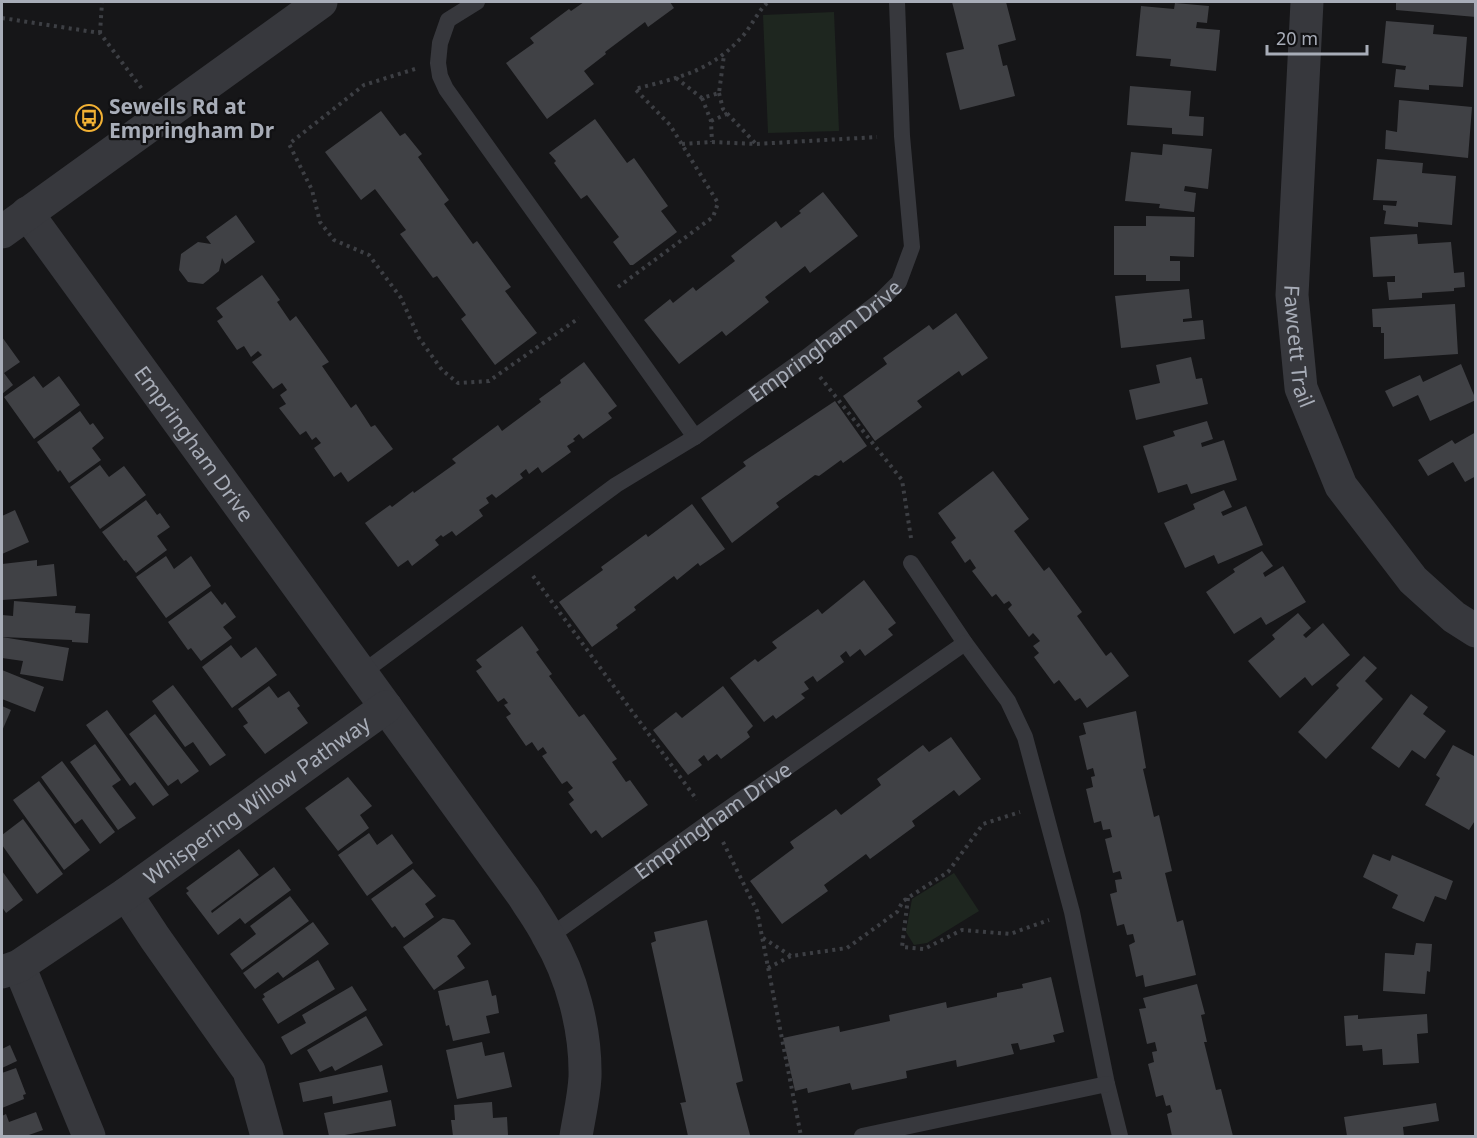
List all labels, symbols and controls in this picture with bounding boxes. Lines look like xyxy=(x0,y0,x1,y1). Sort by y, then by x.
scale bar xyxy=(1267,18,1368,56)
text: 20 m xyxy=(1276,26,1318,50)
place label: Sewells Rd at Empringham Dr xyxy=(109,92,275,144)
bus stop icon: Sewells Rd at Empringham Dr xyxy=(74,103,104,133)
street label: Empringham Drive xyxy=(742,273,908,408)
street label: Fawcett Trail xyxy=(1278,284,1321,412)
street label: Empringham Drive xyxy=(128,360,261,527)
street label: Whispering Willow Pathway xyxy=(138,709,376,891)
street label: Empringham Drive xyxy=(629,755,797,885)

